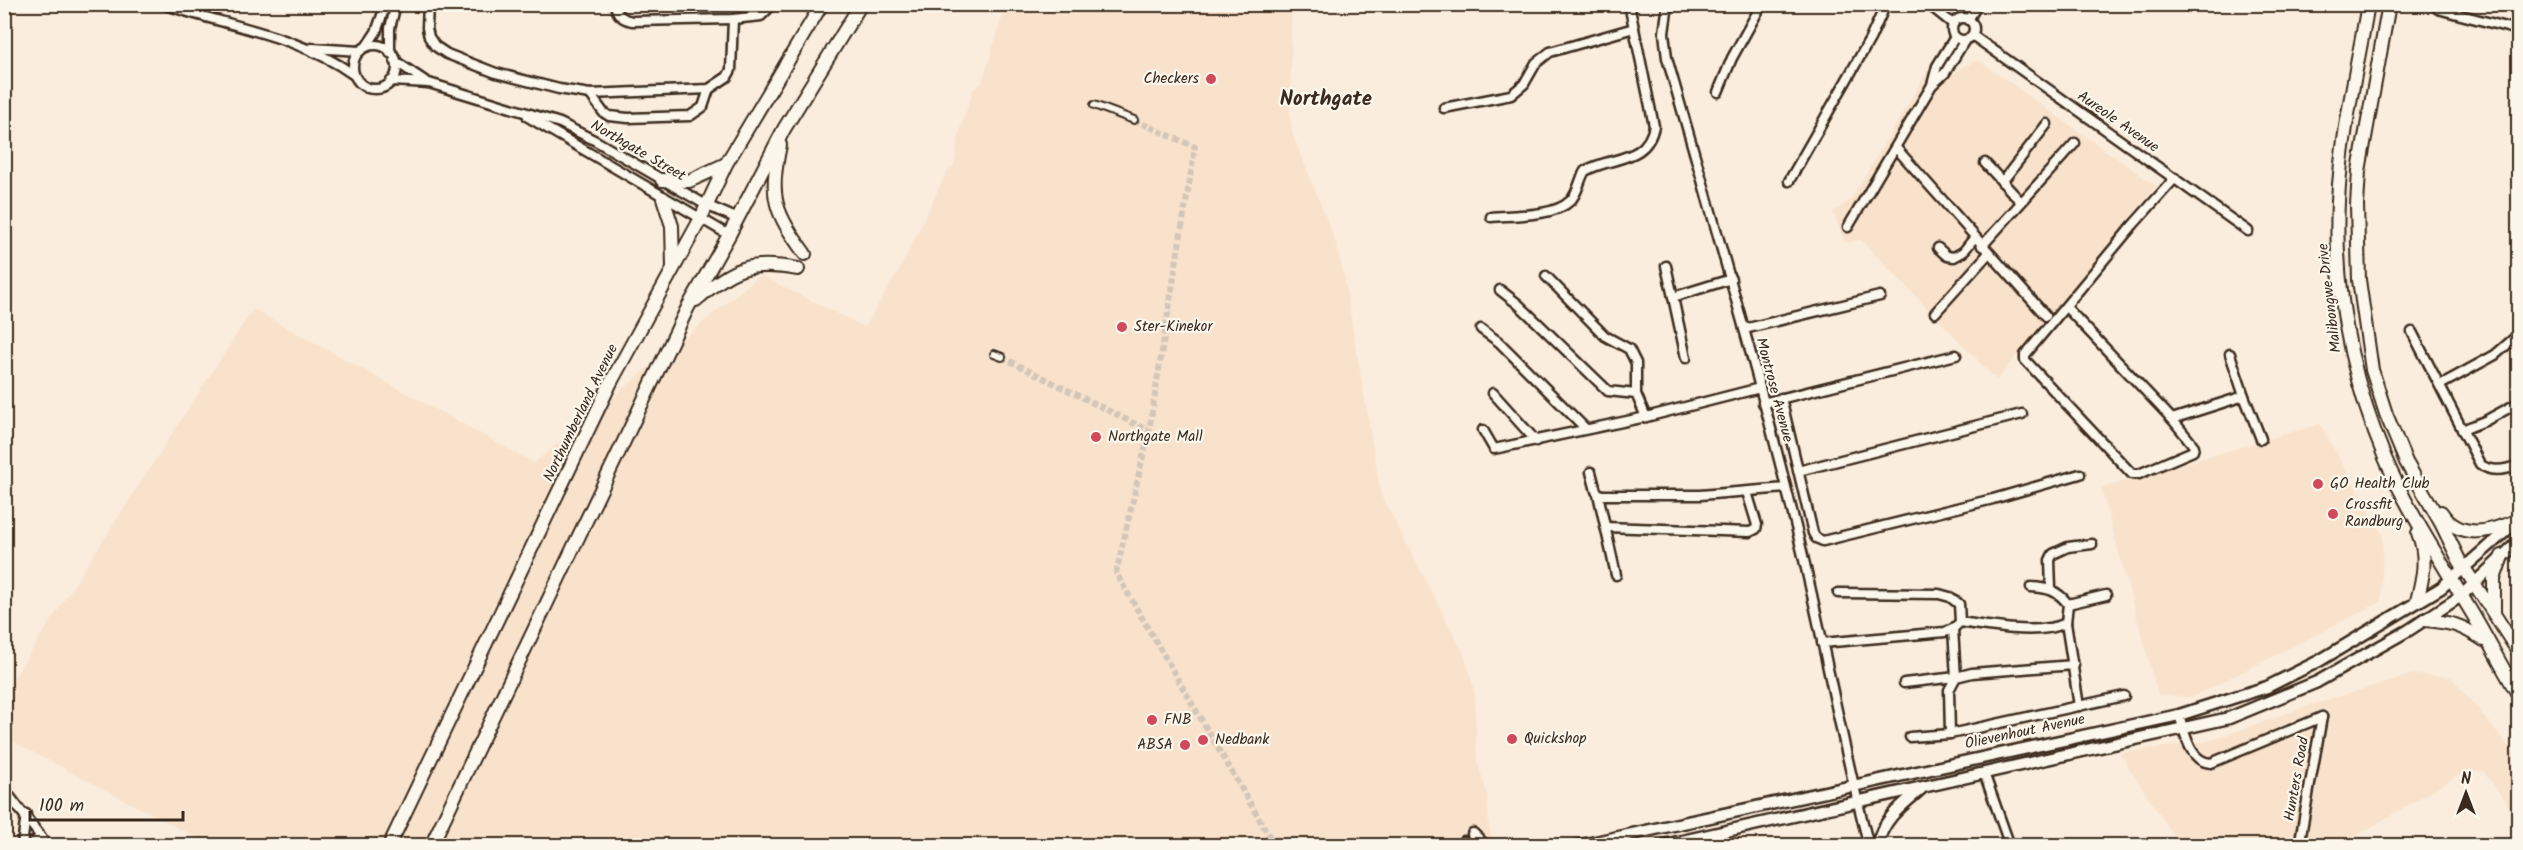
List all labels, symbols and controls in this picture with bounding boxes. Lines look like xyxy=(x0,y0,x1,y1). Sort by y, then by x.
place label: Checkers xyxy=(1143,67,1200,91)
marker: Checkers xyxy=(1204,72,1218,86)
district label: Northgate xyxy=(1280,83,1372,116)
street label: Aureole Avenue xyxy=(2072,85,2164,159)
street label: Northgate Street xyxy=(586,114,690,188)
street label: Malibongwe Drive xyxy=(2311,242,2349,354)
place label: Ster-Kinekor xyxy=(1134,315,1213,339)
marker: Ster-Kinekor xyxy=(1115,320,1129,334)
street label: Montrose Avenue xyxy=(1748,335,1800,445)
street label: Northumberland Avenue xyxy=(537,340,625,486)
place label: Northgate Mall xyxy=(1108,425,1203,449)
marker: Northgate Mall xyxy=(1089,430,1103,444)
place label: GO Health Club xyxy=(2330,472,2430,496)
marker: GO Health Club xyxy=(2311,477,2325,491)
place label: Crossfit Randburg xyxy=(2345,493,2403,534)
marker: Crossfit Randburg xyxy=(2326,507,2340,521)
street label: Olievenhout Avenue xyxy=(1963,707,2088,756)
place label: FNB xyxy=(1164,708,1192,732)
marker: FNB xyxy=(1145,713,1159,727)
place label: Quickshop xyxy=(1524,727,1587,751)
place label: Nedbank xyxy=(1215,728,1270,752)
marker: Quickshop xyxy=(1505,732,1519,746)
place label: ABSA xyxy=(1137,733,1173,757)
marker: Nedbank xyxy=(1196,733,1210,747)
street label: Hunters Road xyxy=(2278,734,2316,823)
marker: ABSA xyxy=(1178,738,1192,752)
north arrow xyxy=(2436,763,2496,823)
text: N xyxy=(2461,767,2471,792)
scale bar xyxy=(30,784,183,822)
text: 100 m xyxy=(39,792,84,821)

